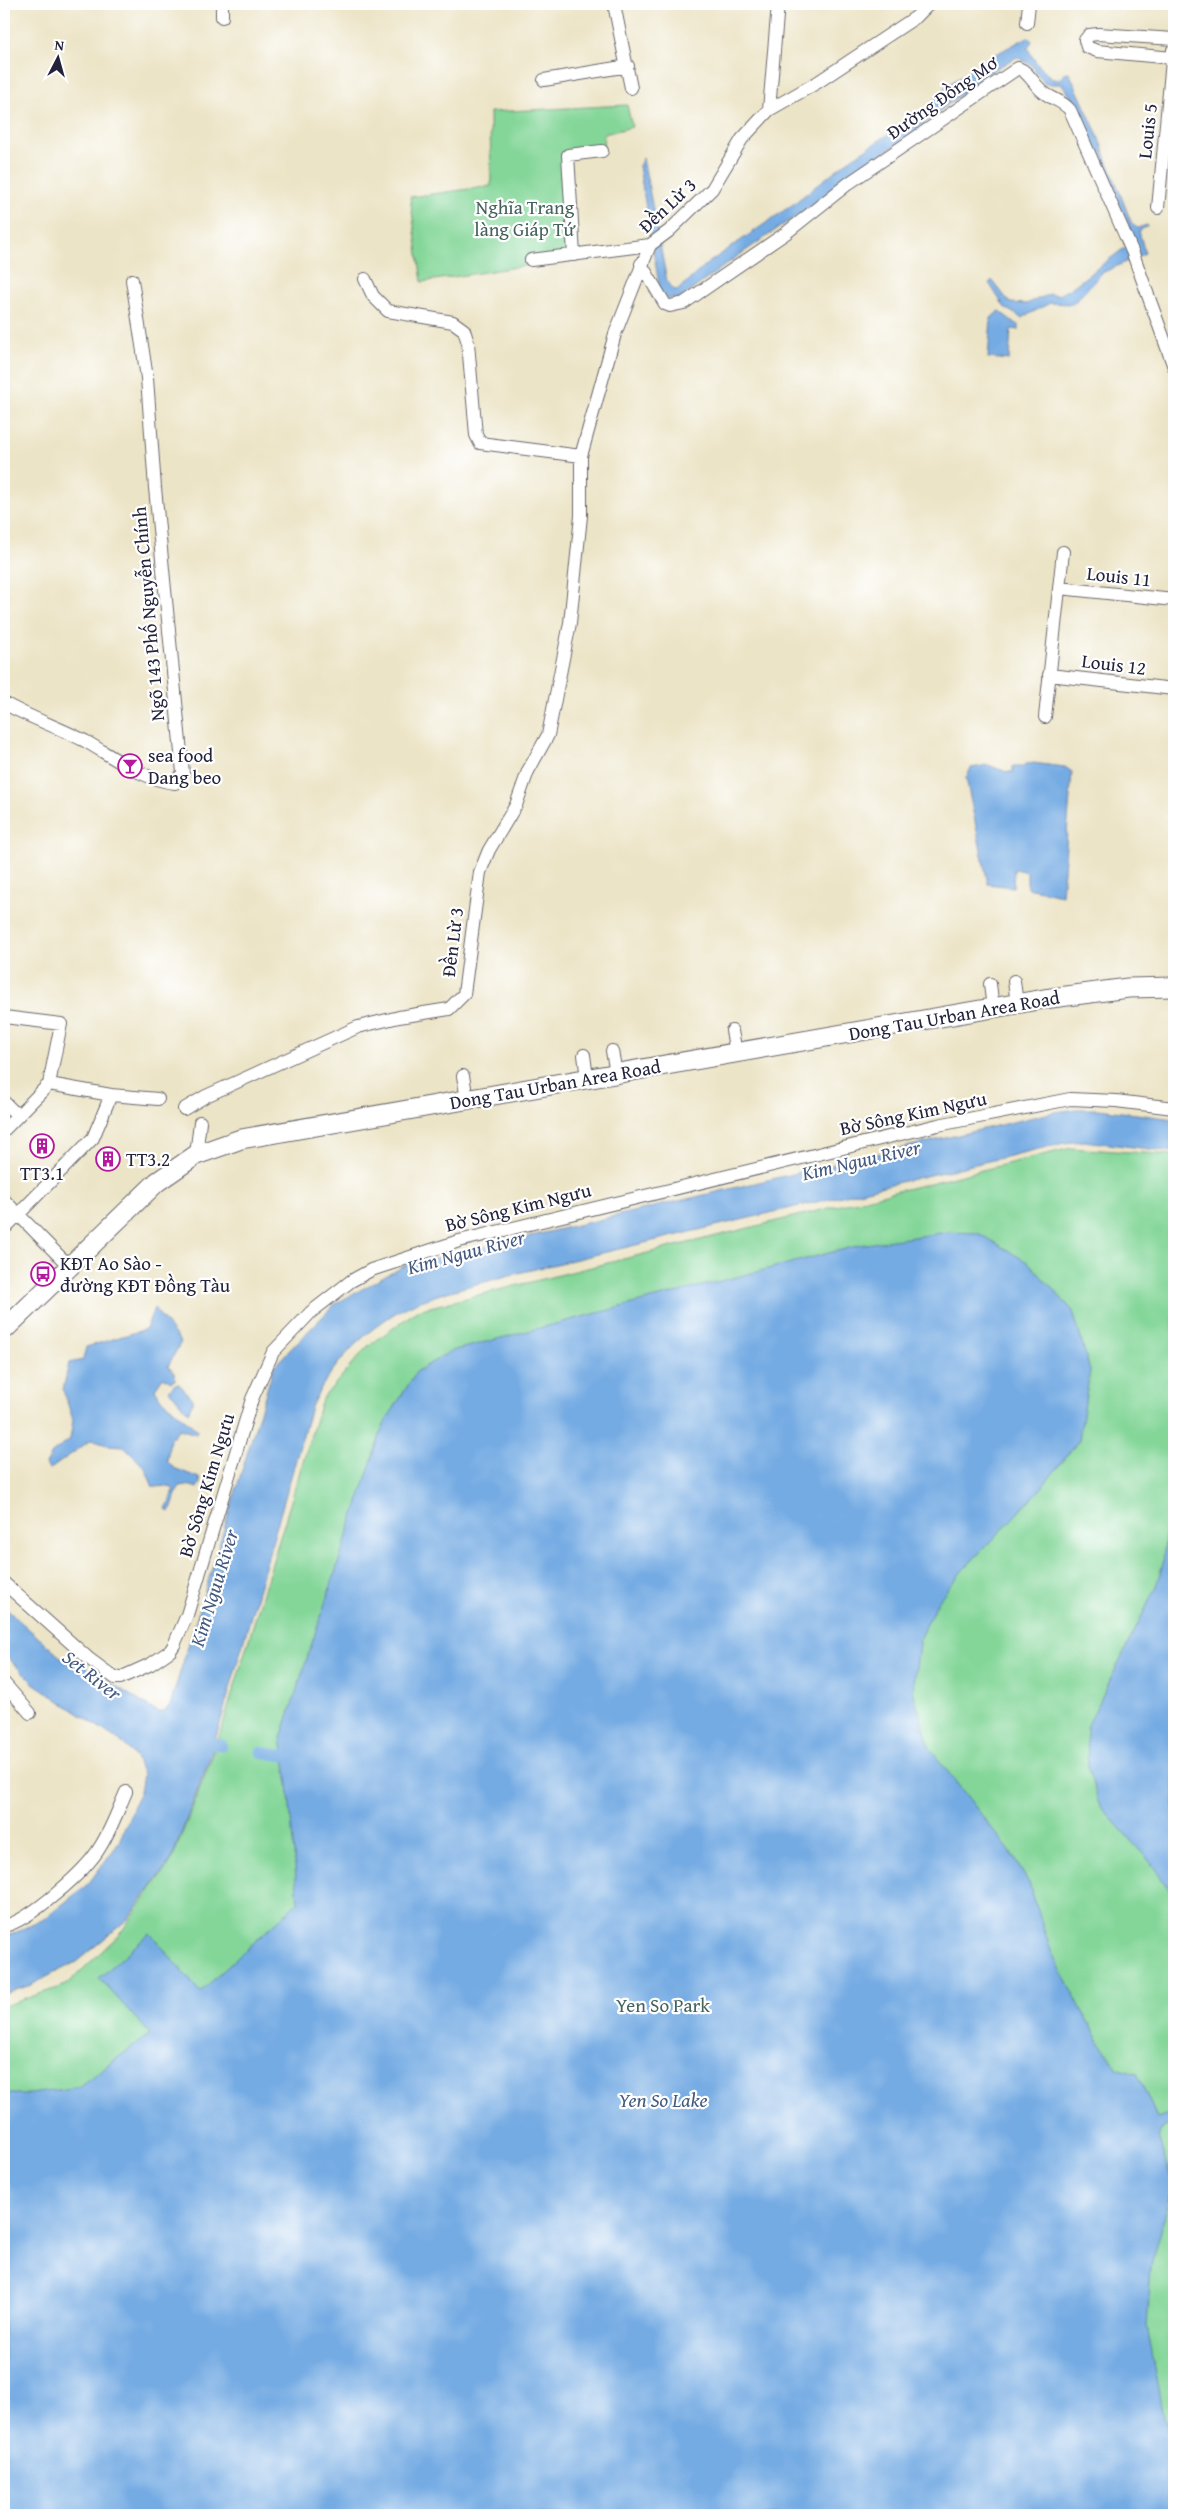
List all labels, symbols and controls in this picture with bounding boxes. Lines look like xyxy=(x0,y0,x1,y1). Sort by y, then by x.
north arrow xyxy=(32,32,82,82)
text: N xyxy=(54,35,66,56)
street label: Đường Đồng Mơ xyxy=(881,48,1004,146)
street label: Louis 5 xyxy=(1130,102,1164,160)
street label: Đền Lừ 3 xyxy=(632,171,702,239)
park label: Nghĩa Trang làng Giáp Tứ xyxy=(474,193,577,243)
street label: Ngõ 143 Phố Nguyễn Chính xyxy=(125,505,171,722)
street label: Louis 11 xyxy=(1085,559,1153,593)
street label: Louis 12 xyxy=(1080,646,1148,682)
place label: sea food Dang beo xyxy=(148,741,221,791)
bar icon: sea food Dang beo xyxy=(117,753,143,779)
street label: Đền Lừ 3 xyxy=(434,906,470,978)
street label: Dong Tau Urban Area Road xyxy=(846,983,1063,1047)
street label: Dong Tau Urban Area Road xyxy=(447,1052,664,1116)
street label: Bờ Sông Kim Ngưu xyxy=(837,1084,990,1142)
water label: Kim Nguu River xyxy=(798,1132,924,1187)
building icon: TT3.1 xyxy=(29,1133,55,1159)
place label: TT3.2 xyxy=(126,1145,170,1173)
building icon: TT3.2 xyxy=(95,1146,121,1172)
place label: TT3.1 xyxy=(20,1159,64,1187)
street label: Bờ Sông Kim Ngưu xyxy=(442,1175,594,1239)
water label: Kim Nguu River xyxy=(403,1222,529,1281)
place label: KĐT Ao Sào - đường KĐT Đồng Tàu xyxy=(60,1249,231,1299)
bus stop icon: KĐT Ao Sào - đường KĐT Đồng Tàu xyxy=(30,1261,56,1287)
street label: Bờ Sông Kim Ngưu xyxy=(171,1409,241,1560)
water label: Kim Nguu River xyxy=(182,1525,245,1651)
water label: Set River xyxy=(57,1642,128,1707)
park label: Yen So Park xyxy=(616,1991,710,2019)
water label: Yen So Lake xyxy=(618,2085,708,2114)

